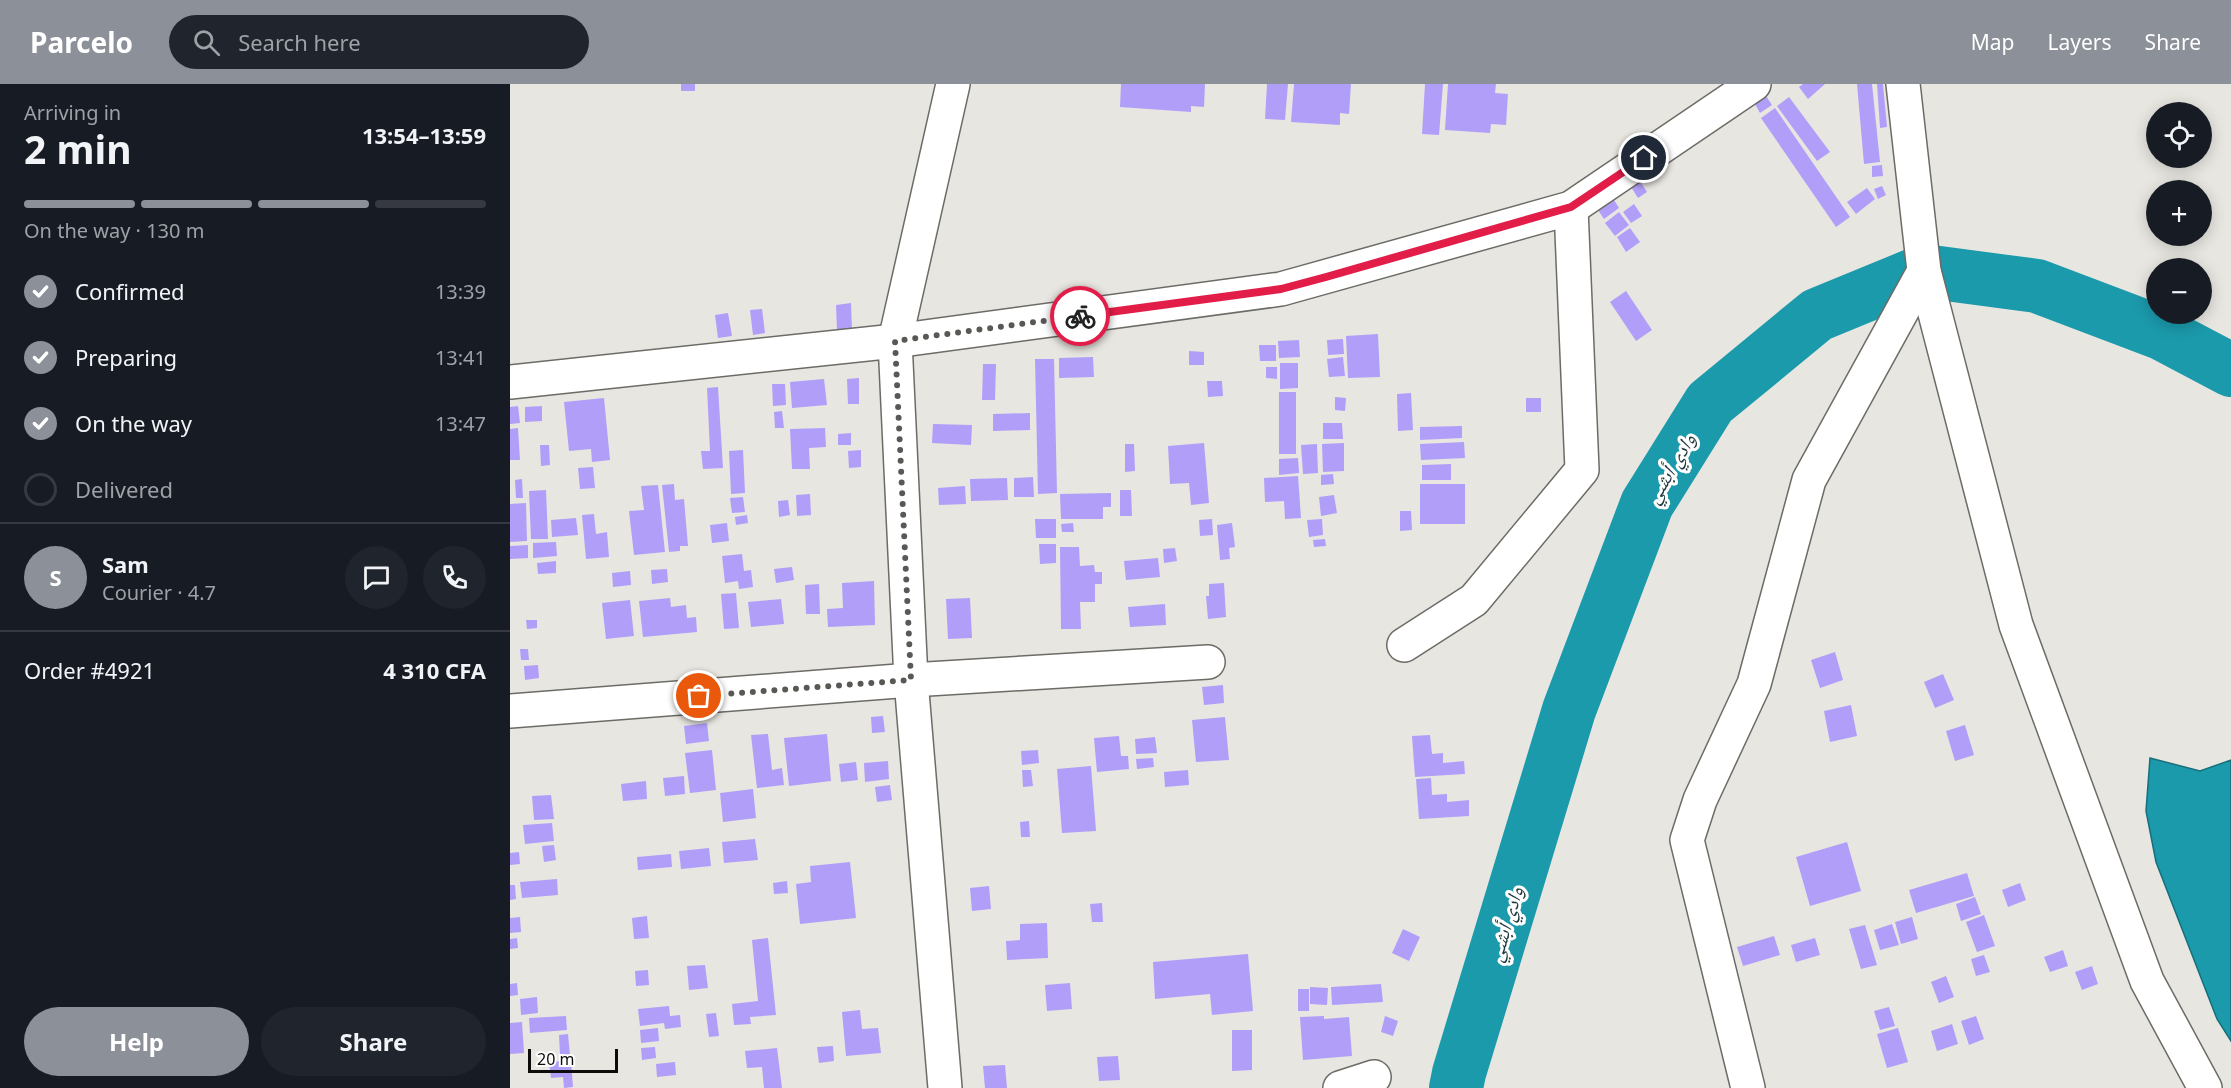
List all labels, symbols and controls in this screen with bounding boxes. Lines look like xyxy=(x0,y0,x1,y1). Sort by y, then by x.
search box xyxy=(169,15,589,69)
text: Parcelo xyxy=(30,23,133,61)
icon: search xyxy=(190,26,223,59)
text: Search here xyxy=(238,27,361,57)
text: Map xyxy=(1971,28,2015,56)
text: Layers xyxy=(2048,28,2112,56)
text: Share xyxy=(2145,28,2201,56)
text: Arriving in xyxy=(24,99,121,126)
map controls xyxy=(2146,102,2212,324)
button: locate xyxy=(2146,102,2212,168)
text: 13:54–13:59 xyxy=(362,120,486,150)
text: 2 min xyxy=(24,122,131,175)
pin xyxy=(1618,132,1669,183)
icon: home xyxy=(1627,141,1660,174)
button: + xyxy=(2146,180,2212,246)
text: On the way · 130 m xyxy=(24,217,204,244)
button: − xyxy=(2146,258,2212,324)
icon: check xyxy=(24,275,57,308)
text: Confirmed xyxy=(75,276,185,306)
text: 13:39 xyxy=(435,278,486,305)
courier xyxy=(1050,286,1110,346)
icon: bike xyxy=(1064,300,1097,333)
icon: check xyxy=(24,341,57,374)
text: Preparing xyxy=(75,342,177,372)
text: 13:41 xyxy=(435,344,486,371)
icon: check xyxy=(24,407,57,440)
text: On the way xyxy=(75,408,192,438)
text: 13:47 xyxy=(435,410,486,437)
water label: وادي أبشي xyxy=(1639,428,1704,510)
text: Delivered xyxy=(75,474,173,504)
button: chat xyxy=(345,546,408,609)
button: phone xyxy=(423,546,486,609)
text: Sam xyxy=(102,549,149,579)
text: S xyxy=(49,562,62,592)
text: Courier · 4.7 xyxy=(102,579,216,606)
text: Order #4921 xyxy=(24,655,155,685)
text: 4 310 CFA xyxy=(383,655,486,685)
pin xyxy=(673,670,724,721)
icon: bag xyxy=(682,679,715,712)
water label: وادي أبشي xyxy=(1481,883,1532,966)
button: Help xyxy=(24,1007,249,1076)
button: Share xyxy=(261,1007,486,1076)
scale bar xyxy=(528,1046,618,1074)
text: 20 m xyxy=(537,1048,574,1070)

